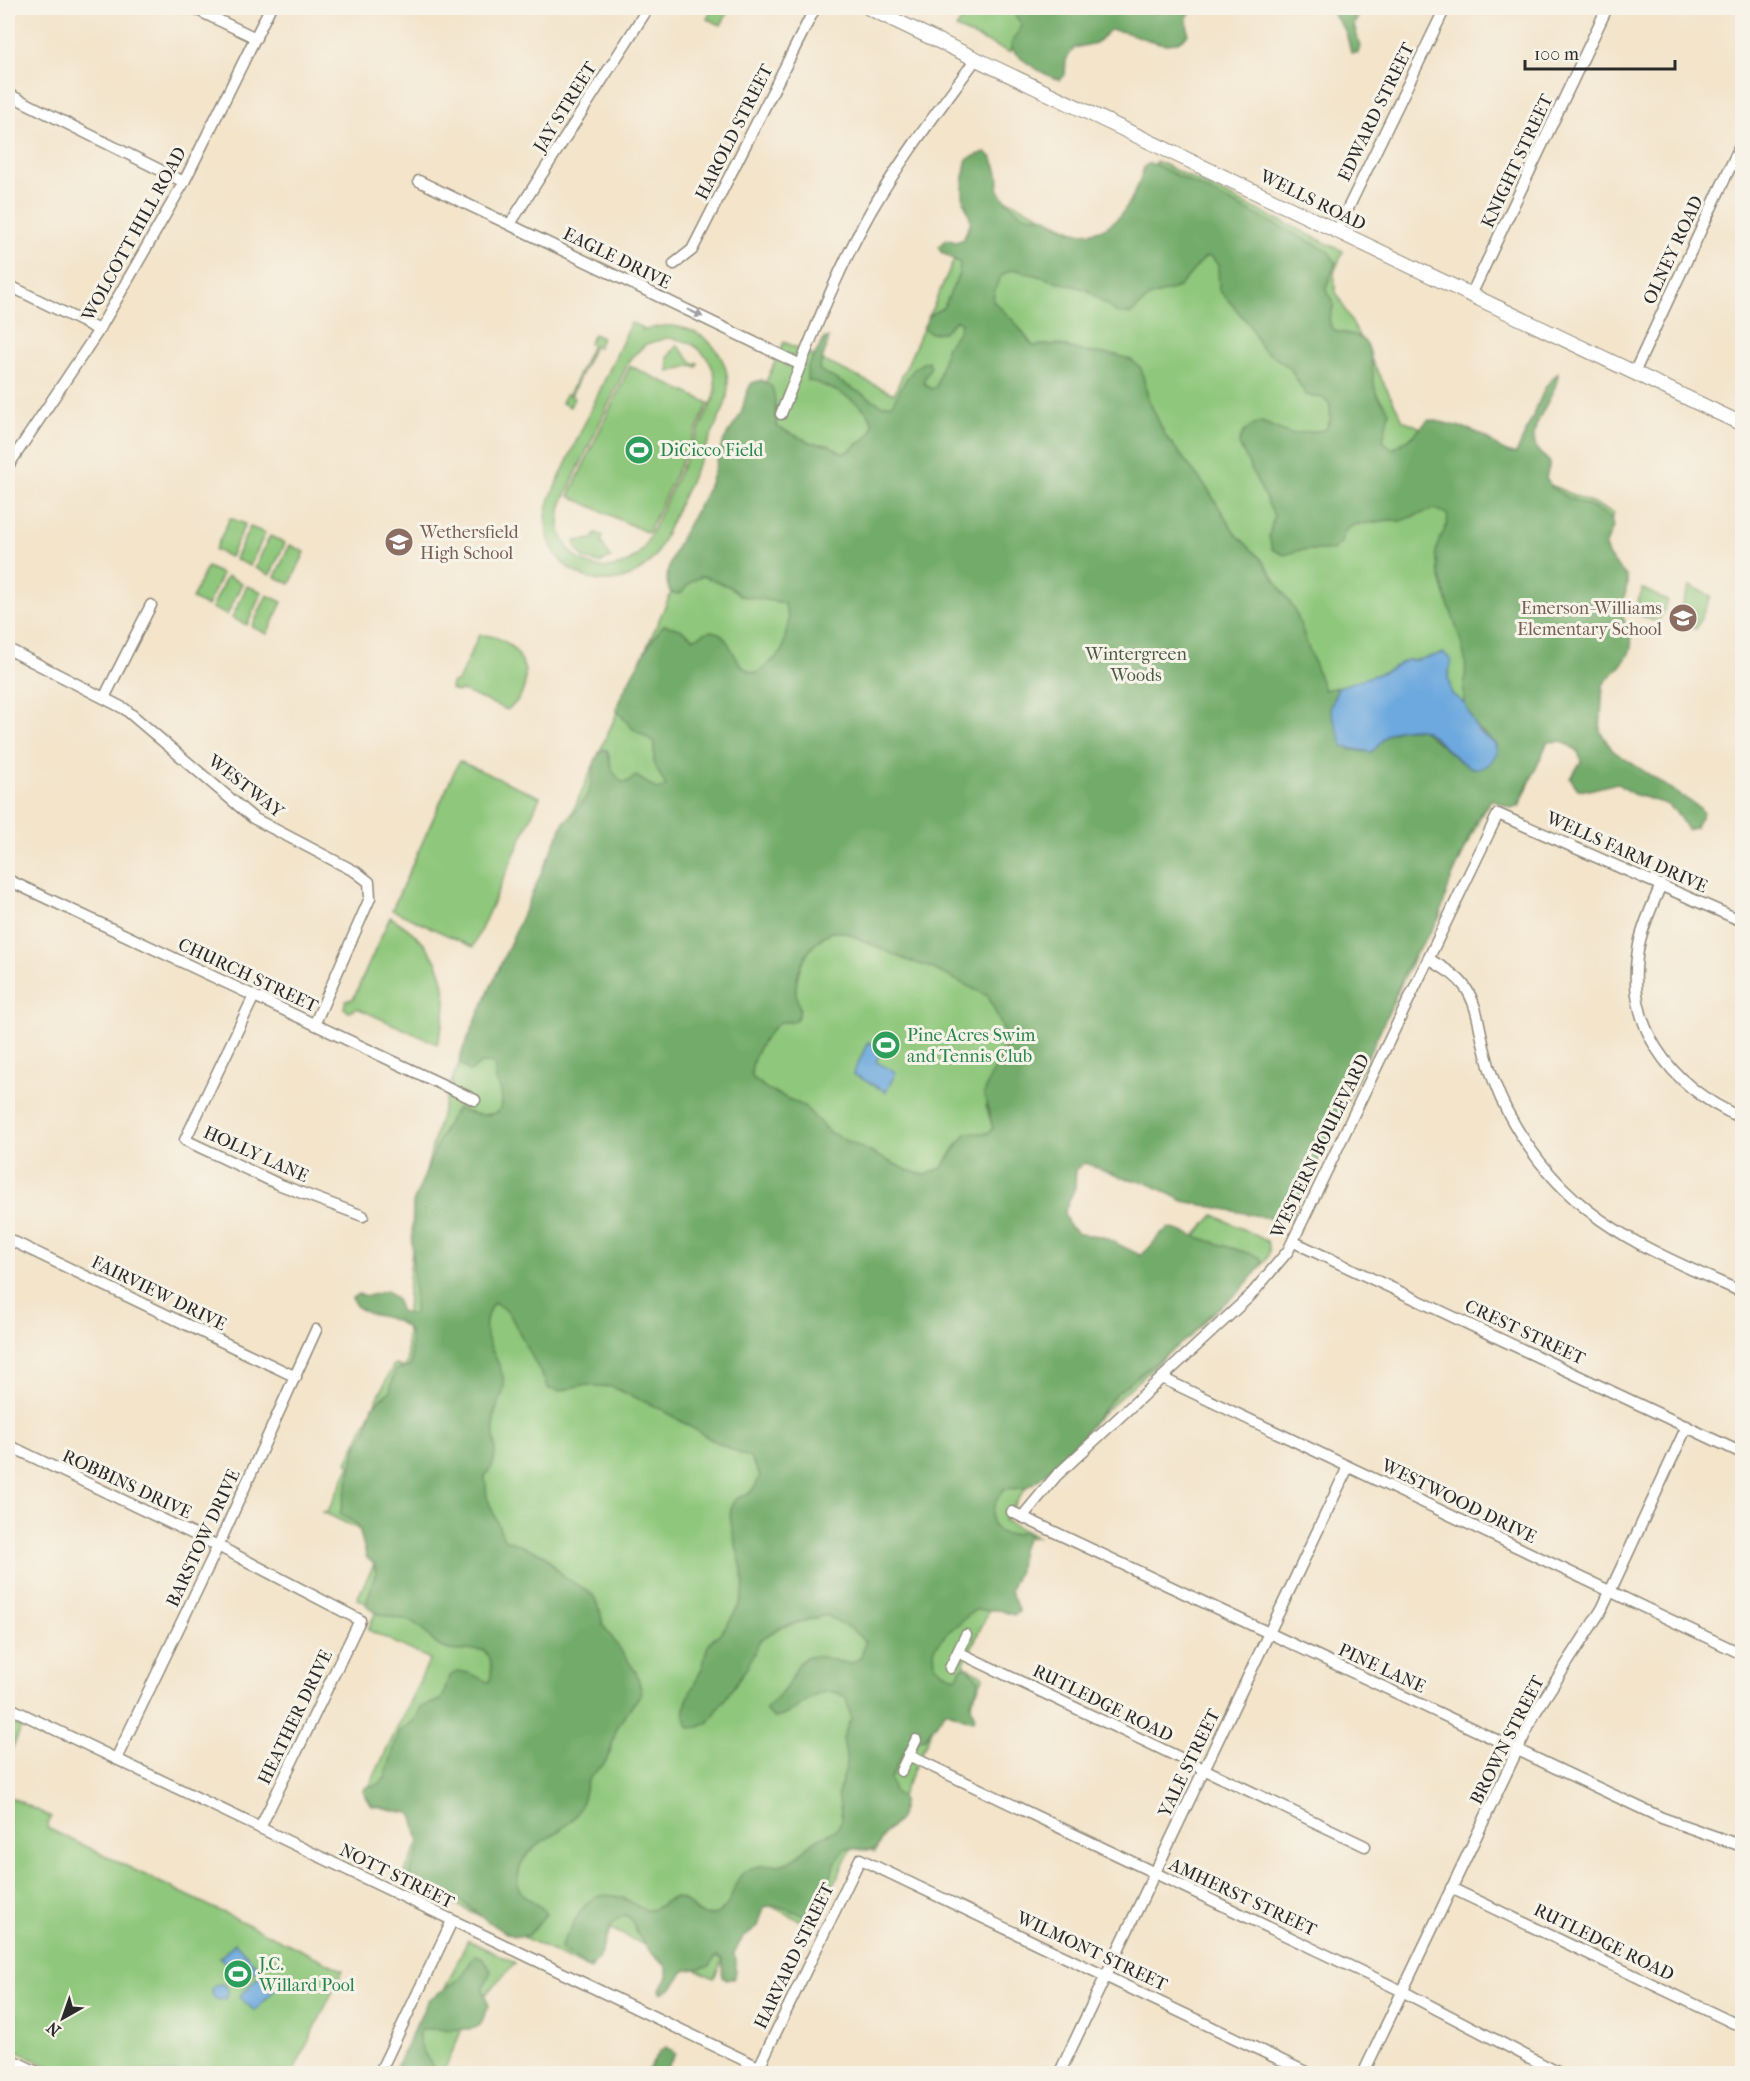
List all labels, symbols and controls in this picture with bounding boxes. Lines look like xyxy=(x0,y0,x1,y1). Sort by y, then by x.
scale bar xyxy=(1525,33,1675,71)
street label: EDWARD STREET xyxy=(1334,39,1420,185)
text: 100 m xyxy=(1534,44,1579,65)
street label: JAY STREET xyxy=(528,58,602,158)
street label: HAROLD STREET xyxy=(691,60,778,204)
street label: KNIGHT STREET xyxy=(1477,90,1558,231)
street label: WOLCOTT HILL ROAD xyxy=(77,144,191,326)
street label: WELLS ROAD xyxy=(1255,165,1369,235)
street label: OLNEY ROAD xyxy=(1639,193,1708,308)
street label: EAGLE DRIVE xyxy=(560,223,674,294)
one-way arrow xyxy=(686,308,704,318)
sports icon: DiCicco Field xyxy=(623,434,655,466)
place label: DiCicco Field xyxy=(660,440,764,461)
place label: Wethersfield High School xyxy=(419,522,519,564)
school or university icon: Wethersfield High School xyxy=(383,526,415,558)
place label: Emerson-Williams Elementary School xyxy=(1517,598,1662,640)
school or university icon: Emerson-Williams Elementary School xyxy=(1667,602,1699,634)
park label: Wintergreen Woods xyxy=(1084,644,1187,686)
street label: WESTWAY xyxy=(203,750,288,823)
street label: WELLS FARM DRIVE xyxy=(1542,807,1711,897)
street label: CHURCH STREET xyxy=(175,934,322,1017)
place label: Pine Acres Swim and Tennis Club xyxy=(907,1025,1036,1067)
sports icon: Pine Acres Swim and Tennis Club xyxy=(870,1029,902,1061)
street label: WESTERN BOULEVARD xyxy=(1266,1051,1374,1243)
street label: HOLLY LANE xyxy=(200,1122,311,1187)
street label: FAIRVIEW DRIVE xyxy=(88,1252,230,1335)
street label: CREST STREET xyxy=(1461,1295,1589,1370)
street label: ROBBINS DRIVE xyxy=(59,1445,195,1524)
street label: WESTWOOD DRIVE xyxy=(1377,1454,1540,1548)
street label: BARSTOW DRIVE xyxy=(162,1466,245,1610)
street label: PINE LANE xyxy=(1335,1639,1429,1698)
street label: HEATHER DRIVE xyxy=(254,1647,337,1788)
street label: RUTLEDGE ROAD xyxy=(1029,1660,1176,1747)
street label: BROWN STREET xyxy=(1466,1672,1549,1808)
street label: YALE STREET xyxy=(1154,1705,1225,1822)
street label: NOTT STREET xyxy=(336,1840,458,1914)
street label: AMHERST STREET xyxy=(1165,1854,1321,1941)
street label: HARVARD STREET xyxy=(750,1879,839,2033)
street label: RUTLEDGE ROAD xyxy=(1530,1899,1677,1986)
street label: WILMONT STREET xyxy=(1012,1907,1171,1996)
place label: J.C. Willard Pool xyxy=(257,1954,355,1996)
sports icon: J.C. Willard Pool xyxy=(222,1958,254,1990)
north arrow xyxy=(33,1988,93,2048)
text: N xyxy=(42,2017,64,2040)

